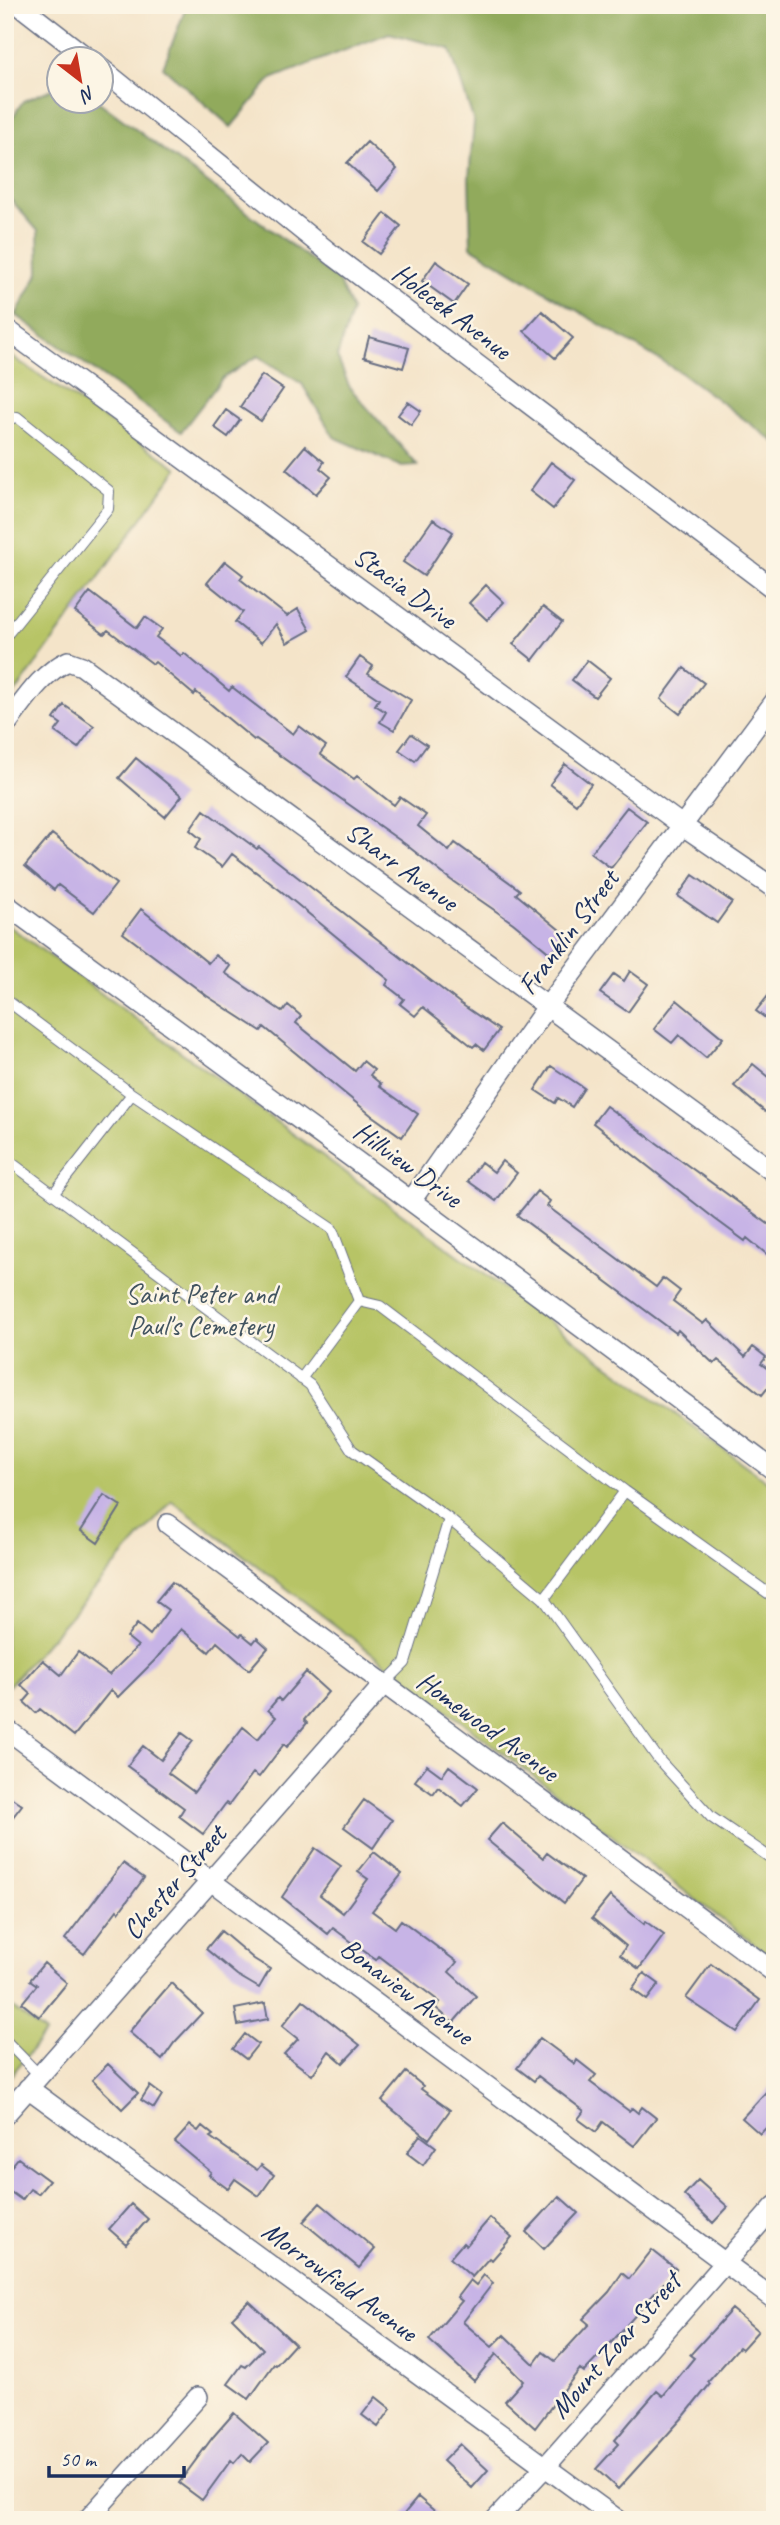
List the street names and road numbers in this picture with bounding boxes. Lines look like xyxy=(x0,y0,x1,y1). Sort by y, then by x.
street label: Holecek Avenue xyxy=(386,255,520,368)
street label: Stacia Drive xyxy=(347,538,465,637)
street label: Sharr Avenue xyxy=(339,813,467,920)
street label: Franklin Street xyxy=(510,861,628,1001)
street label: Hillview Drive xyxy=(347,1113,471,1216)
street label: Homewood Avenue xyxy=(410,1663,567,1790)
street label: Chester Street xyxy=(115,1815,235,1947)
street label: Bonaview Avenue xyxy=(334,1930,482,2054)
street label: Morrowfield Avenue xyxy=(255,2213,426,2350)
street label: Mount Zoar Street xyxy=(542,2262,691,2425)

